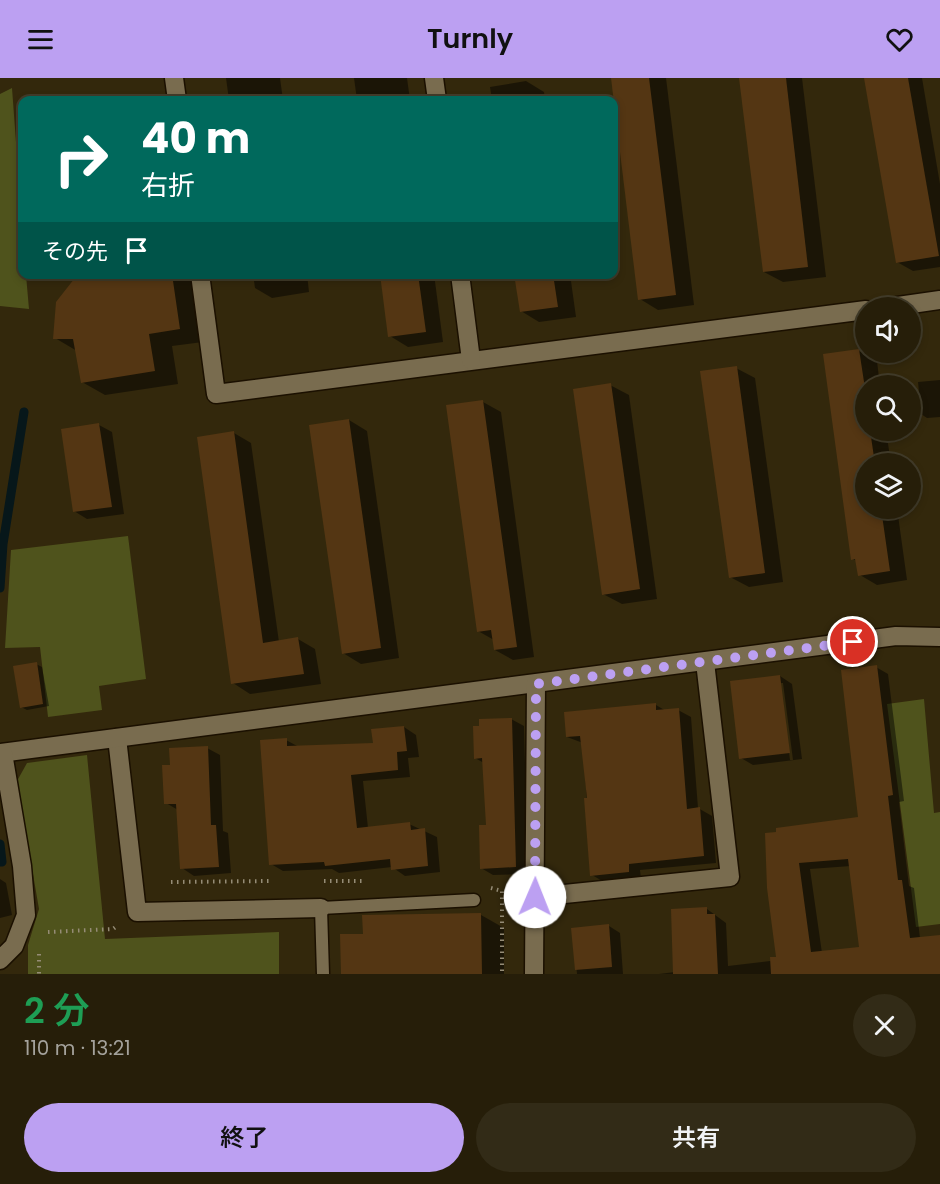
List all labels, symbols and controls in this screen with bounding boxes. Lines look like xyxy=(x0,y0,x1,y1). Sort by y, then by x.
text: Turnly xyxy=(427,20,513,57)
icon: menu xyxy=(24,23,57,56)
icon: heart xyxy=(883,23,916,56)
text: 40 m xyxy=(141,109,250,168)
icon: right xyxy=(42,120,120,198)
text: 右折 xyxy=(141,167,195,204)
icon: arrive xyxy=(120,234,153,267)
text: その先 xyxy=(42,236,108,267)
map controls xyxy=(855,297,921,519)
button: sound xyxy=(855,297,921,363)
button: search xyxy=(855,375,921,441)
button: layers xyxy=(855,453,921,519)
pin xyxy=(827,616,878,667)
icon: arrive xyxy=(836,625,869,658)
position arrow xyxy=(503,865,567,929)
text: 2 分 xyxy=(24,985,89,1036)
button: close xyxy=(853,994,916,1057)
text: 110 m · 13:21 xyxy=(24,1034,131,1062)
button: 終了 xyxy=(24,1103,464,1172)
button: 共有 xyxy=(476,1103,916,1172)

